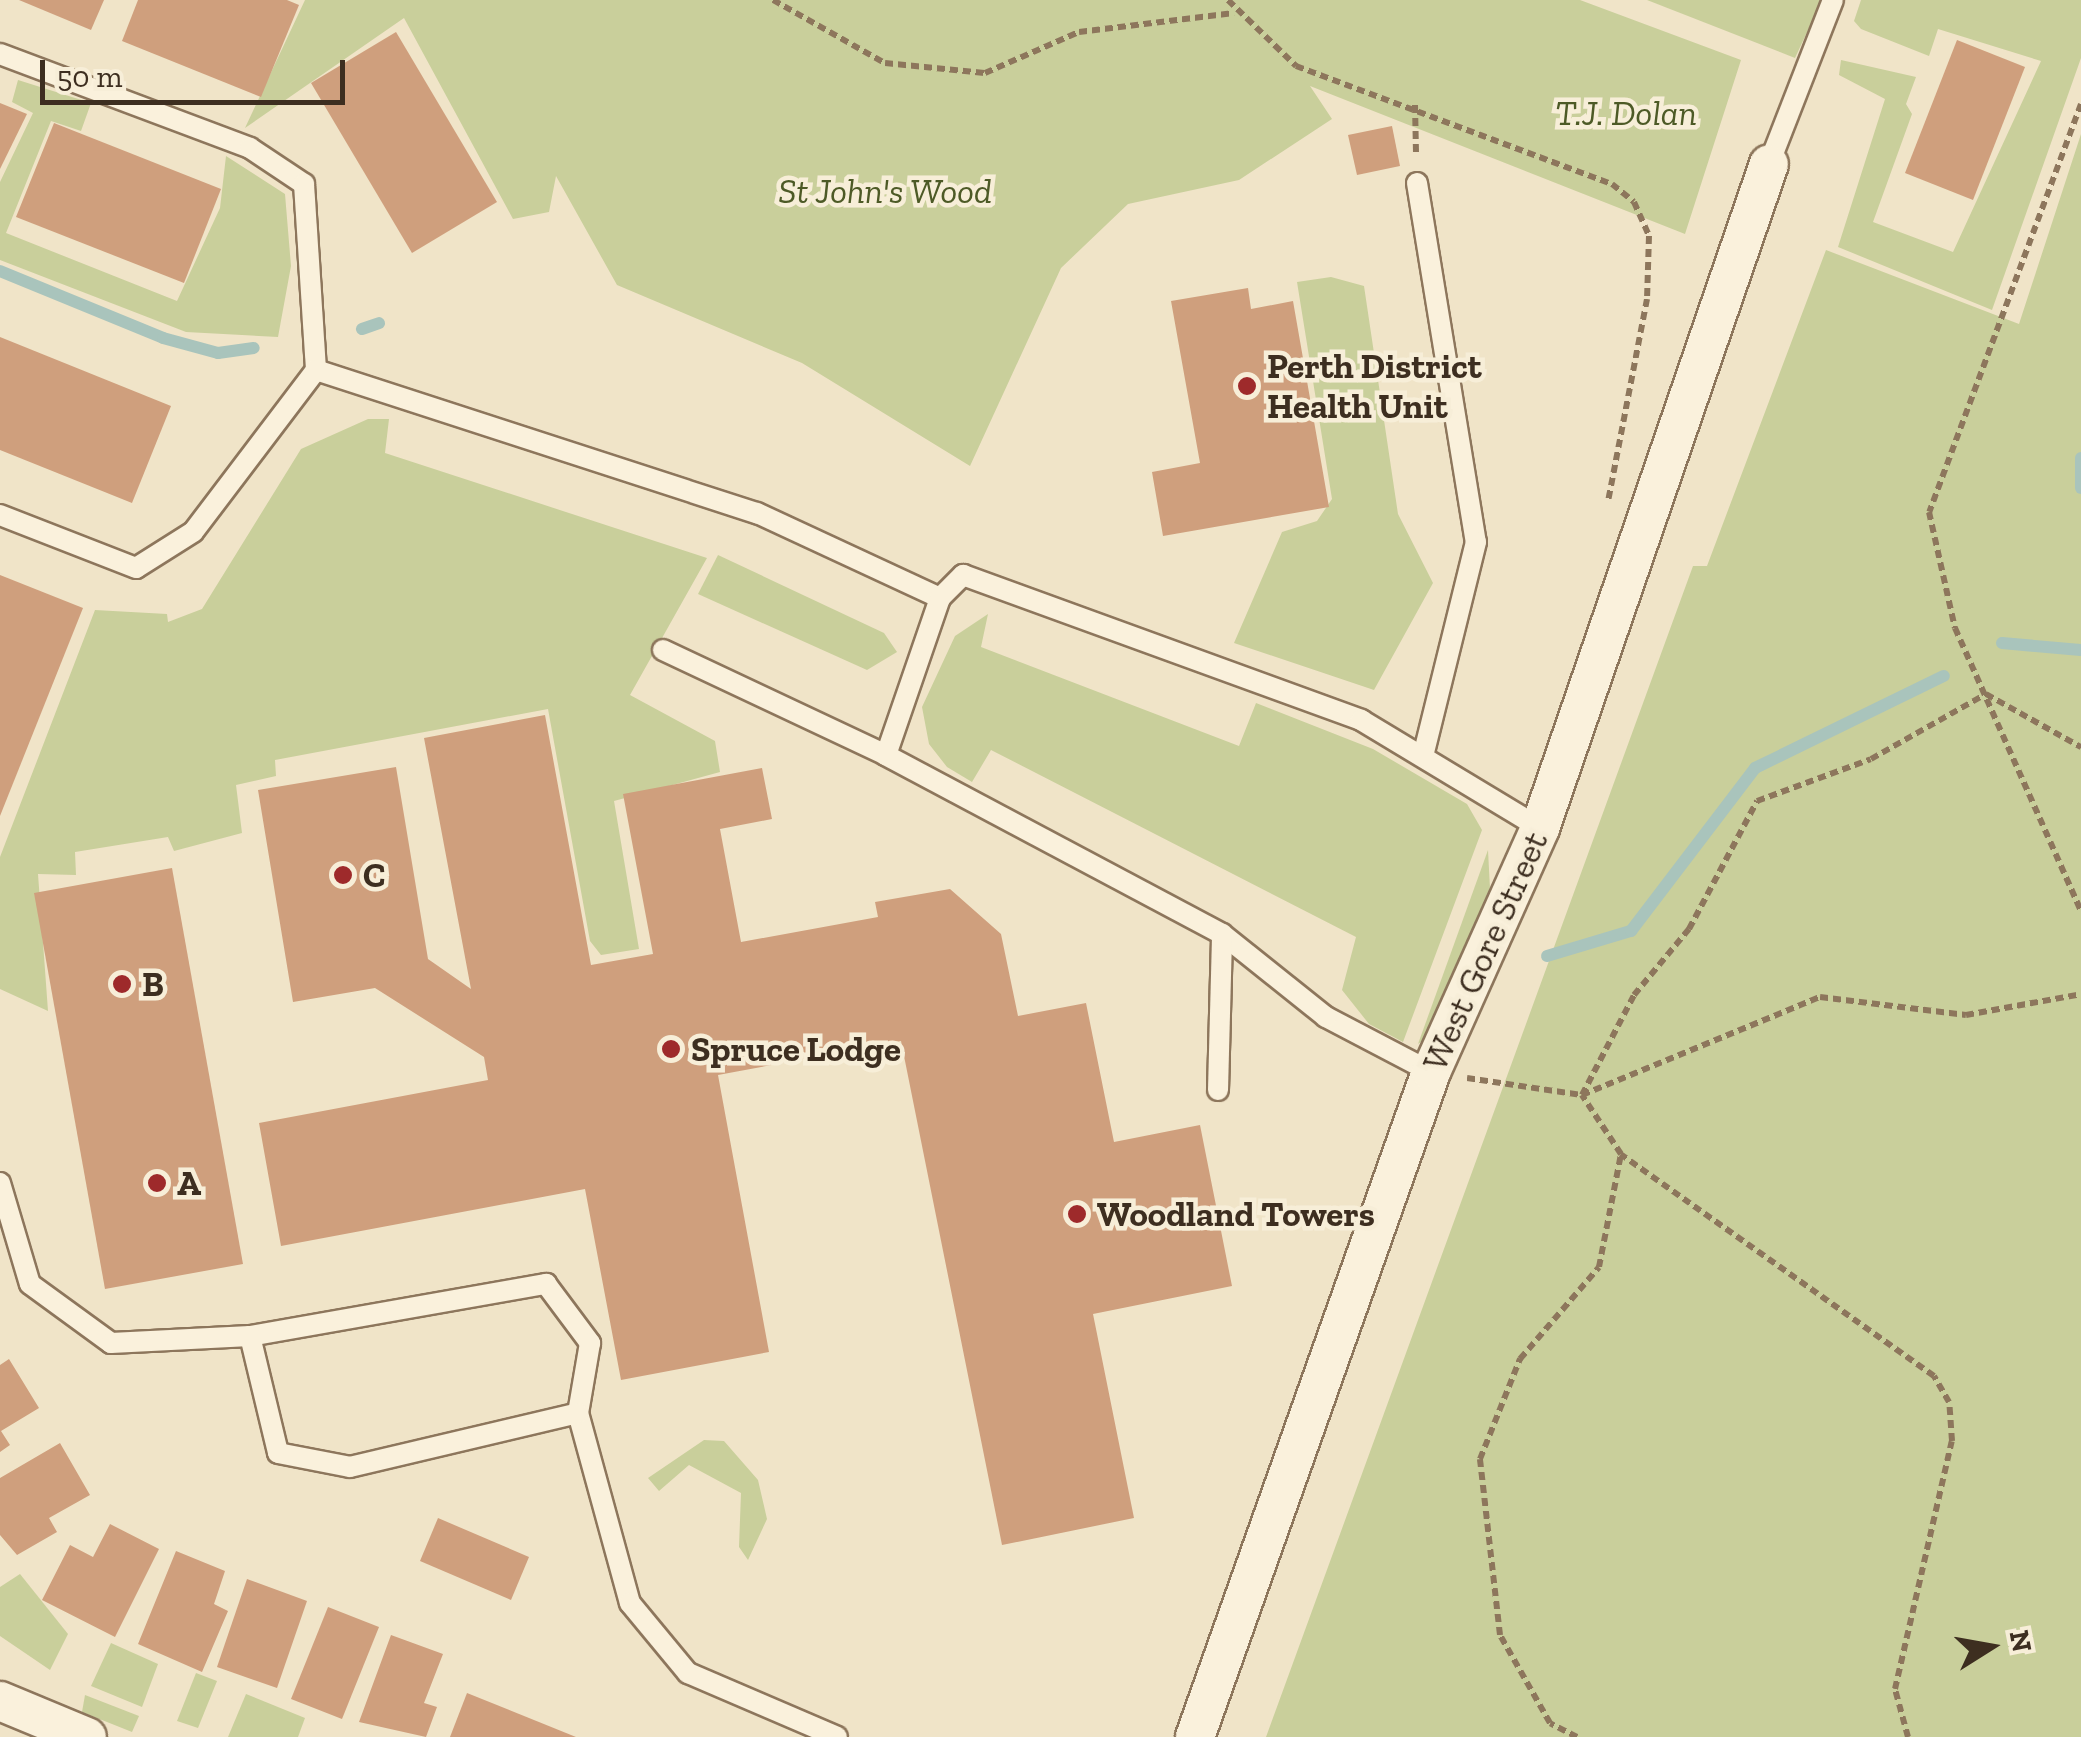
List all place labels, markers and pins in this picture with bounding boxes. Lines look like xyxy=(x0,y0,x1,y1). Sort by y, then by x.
place label: Perth District Health Unit xyxy=(1267,345,1482,427)
marker: Perth District Health Unit xyxy=(1236,375,1258,397)
place label: C xyxy=(363,854,386,896)
marker: C xyxy=(332,864,354,886)
place label: B xyxy=(142,963,164,1005)
marker: B xyxy=(111,973,133,995)
place label: Spruce Lodge xyxy=(691,1028,901,1070)
marker: Spruce Lodge xyxy=(660,1038,682,1060)
place label: A xyxy=(177,1162,201,1204)
marker: A xyxy=(146,1172,168,1194)
place label: Woodland Towers xyxy=(1097,1193,1375,1235)
marker: Woodland Towers xyxy=(1066,1203,1088,1225)

